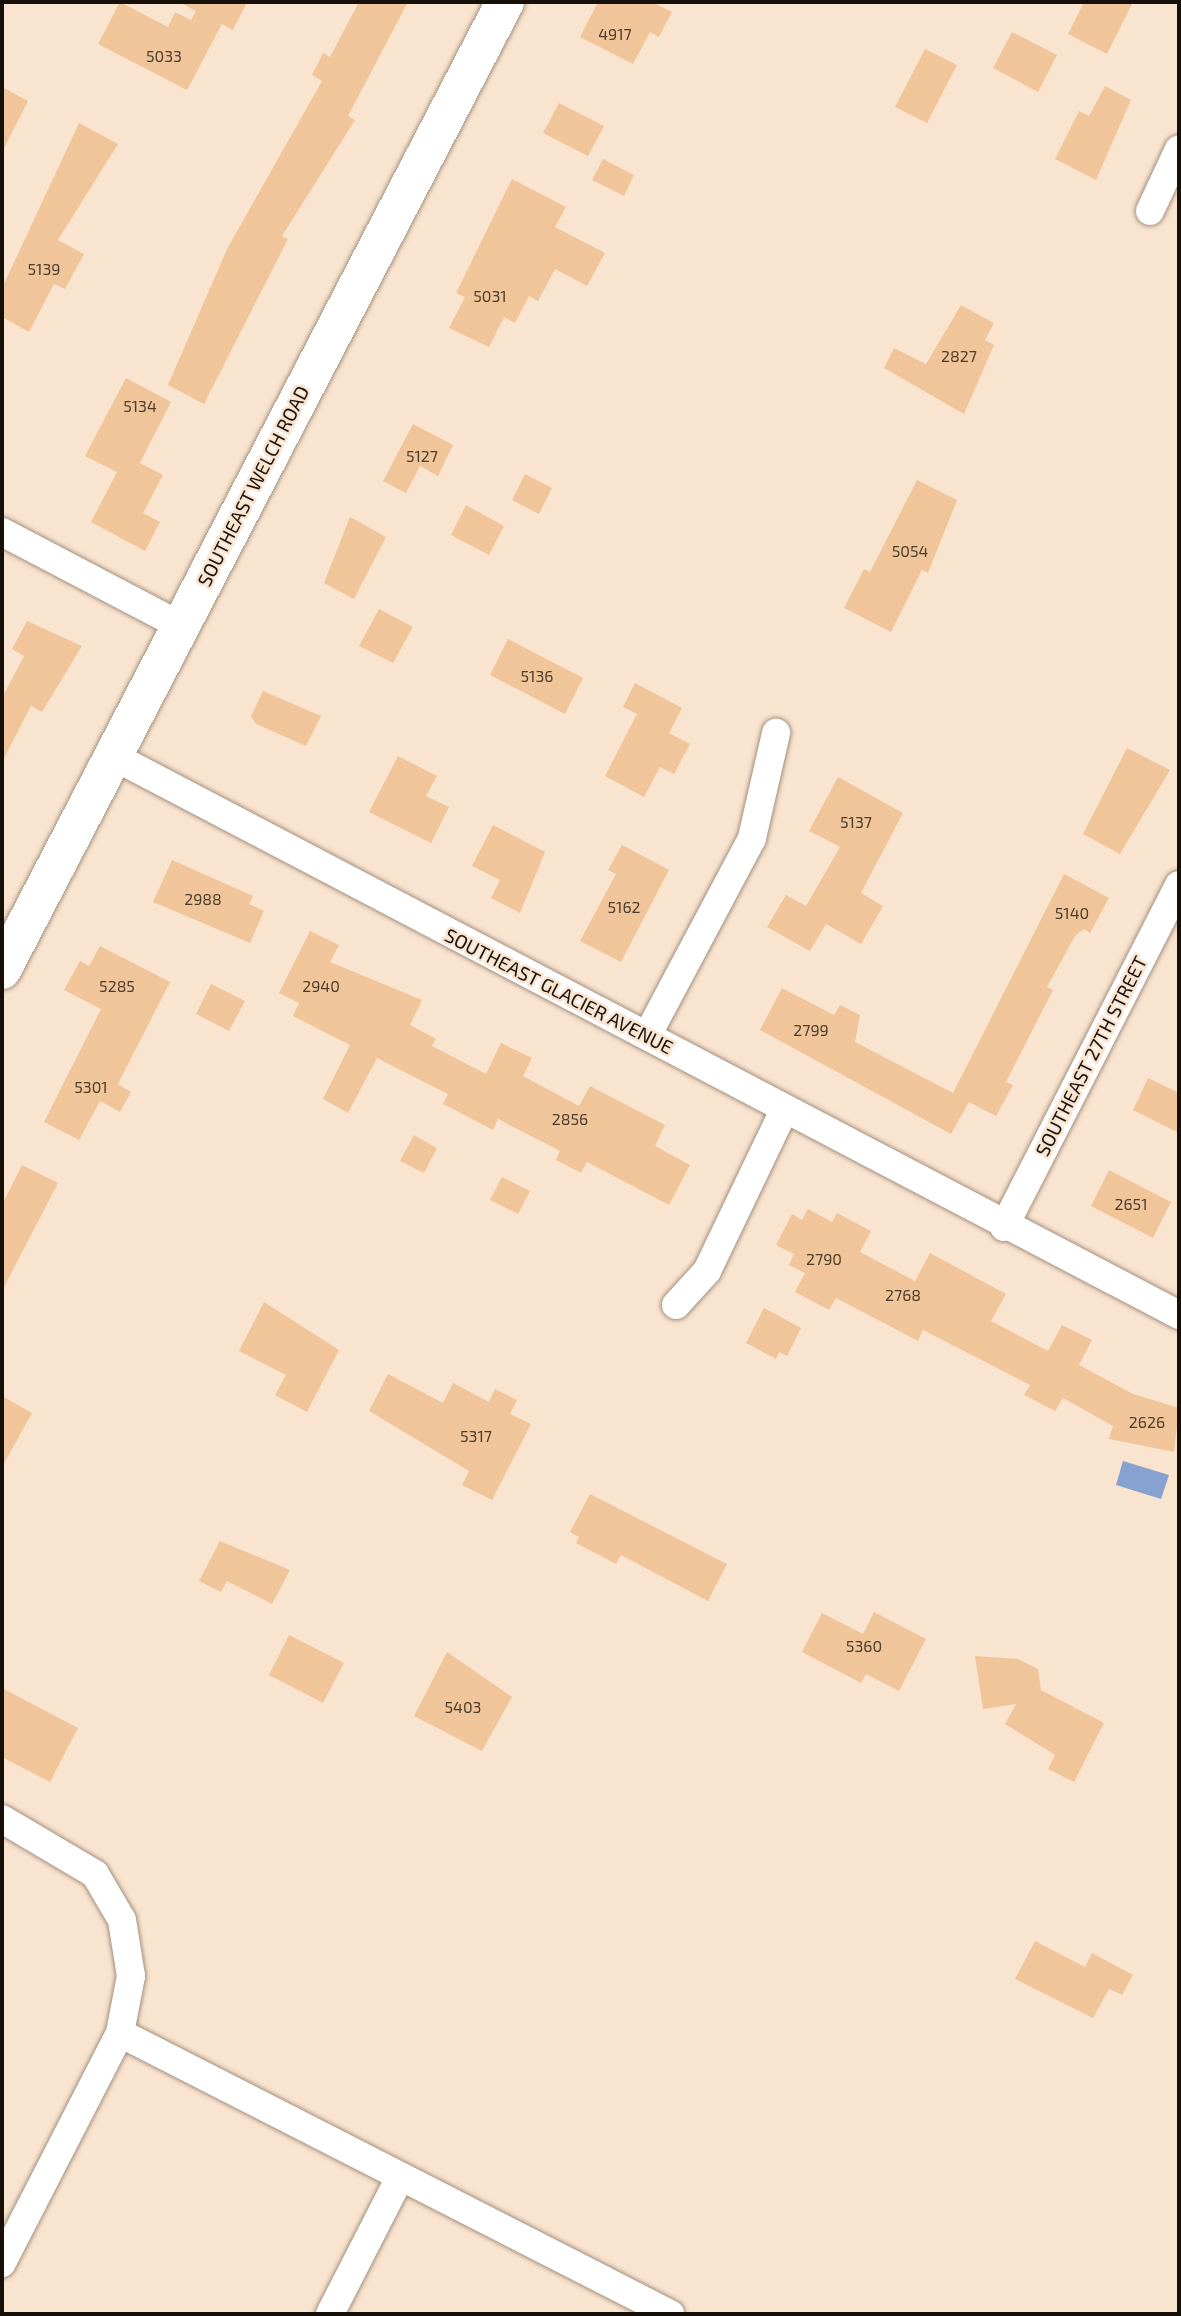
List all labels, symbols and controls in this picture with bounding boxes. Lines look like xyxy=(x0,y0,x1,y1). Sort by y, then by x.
house number: 4917 xyxy=(598,24,632,44)
house number: 5033 xyxy=(146,46,182,66)
house number: 5139 xyxy=(28,259,60,279)
house number: 5031 xyxy=(473,286,507,306)
house number: 2827 xyxy=(941,346,977,366)
street label: SOUTHEAST WELCH ROAD xyxy=(192,382,314,590)
house number: 5134 xyxy=(123,396,157,416)
house number: 5127 xyxy=(406,446,438,466)
house number: 5054 xyxy=(892,541,928,561)
house number: 5136 xyxy=(521,666,553,686)
house number: 5137 xyxy=(840,812,872,832)
house number: 2988 xyxy=(184,889,222,909)
house number: 5162 xyxy=(607,897,641,917)
house number: 5140 xyxy=(1055,903,1089,923)
street label: SOUTHEAST GLACIER AVENUE xyxy=(441,923,677,1059)
street label: SOUTHEAST 27TH STREET xyxy=(1030,952,1152,1160)
house number: 5285 xyxy=(99,976,135,996)
house number: 2940 xyxy=(302,976,340,996)
house number: 2799 xyxy=(793,1020,829,1040)
house number: 5301 xyxy=(74,1077,108,1097)
house number: 2856 xyxy=(552,1109,588,1129)
house number: 2651 xyxy=(1114,1194,1148,1214)
house number: 2790 xyxy=(806,1249,842,1269)
house number: 2768 xyxy=(885,1285,921,1305)
house number: 2626 xyxy=(1129,1412,1165,1432)
house number: 5317 xyxy=(460,1426,492,1446)
house number: 5360 xyxy=(846,1636,882,1656)
house number: 5403 xyxy=(445,1697,481,1717)

